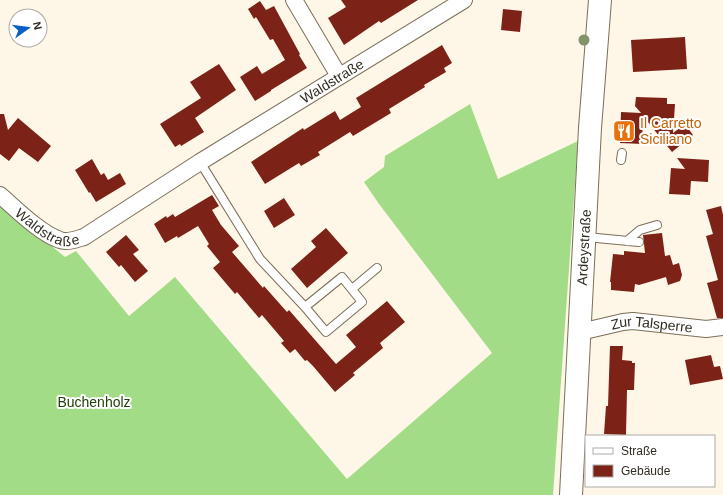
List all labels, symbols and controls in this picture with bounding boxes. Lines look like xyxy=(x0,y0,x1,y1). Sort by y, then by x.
north arrow xyxy=(8,8,48,48)
text: N xyxy=(31,20,44,31)
street label: Waldstraße xyxy=(297,55,367,106)
place label: Il Carretto Siciliano xyxy=(640,115,702,147)
restaurant icon: Il Carretto Siciliano xyxy=(611,118,637,144)
street label: Waldstraße xyxy=(12,205,81,249)
street label: Ardeystraße xyxy=(574,209,594,286)
street label: Zur Talsperre xyxy=(609,313,694,336)
park label: Buchenholz xyxy=(57,394,131,410)
legend xyxy=(585,435,715,487)
text: Straße xyxy=(621,444,657,458)
text: Gebäude xyxy=(621,464,671,478)

